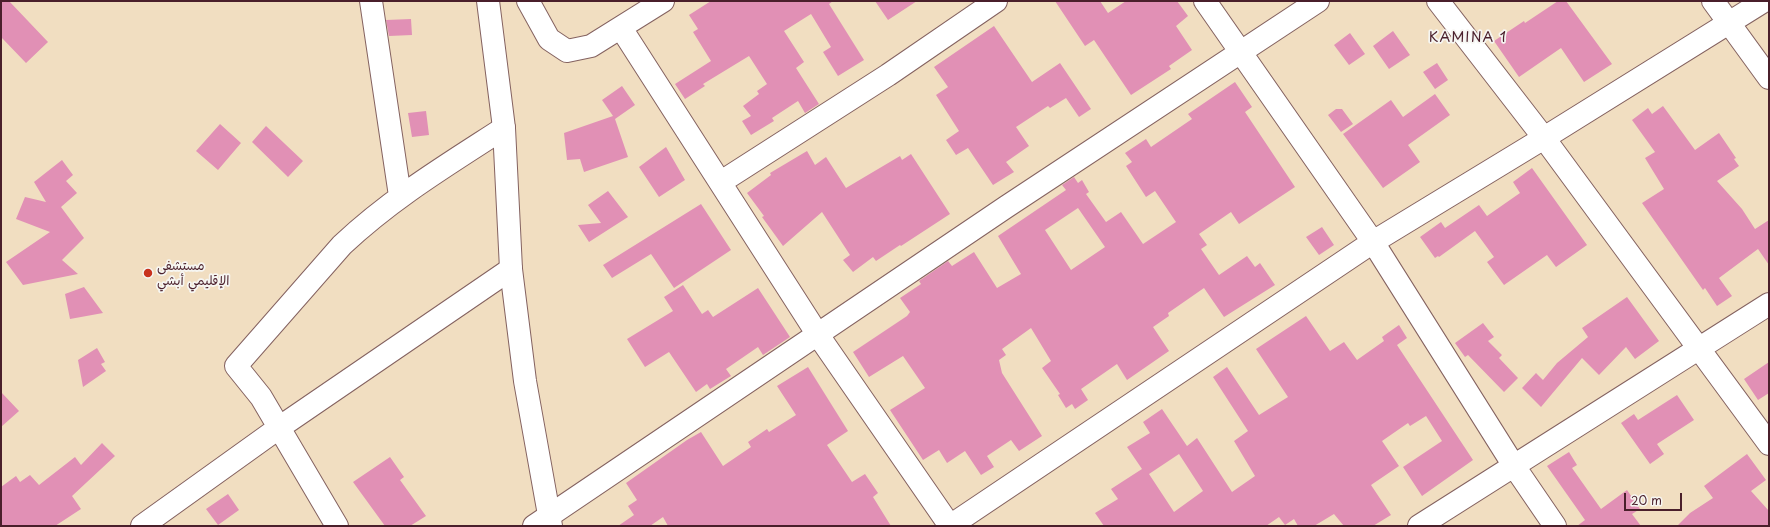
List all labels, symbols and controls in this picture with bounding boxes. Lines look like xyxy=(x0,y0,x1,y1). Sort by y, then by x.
district label: KAMINA 1 xyxy=(1429,30,1507,46)
place label: مستشفى الإقليمي أبشي xyxy=(157,258,230,289)
marker: مستشفى الإقليمي أبشي xyxy=(142,267,154,279)
scale bar xyxy=(1626,485,1684,511)
text: 20 m xyxy=(1631,491,1662,509)

